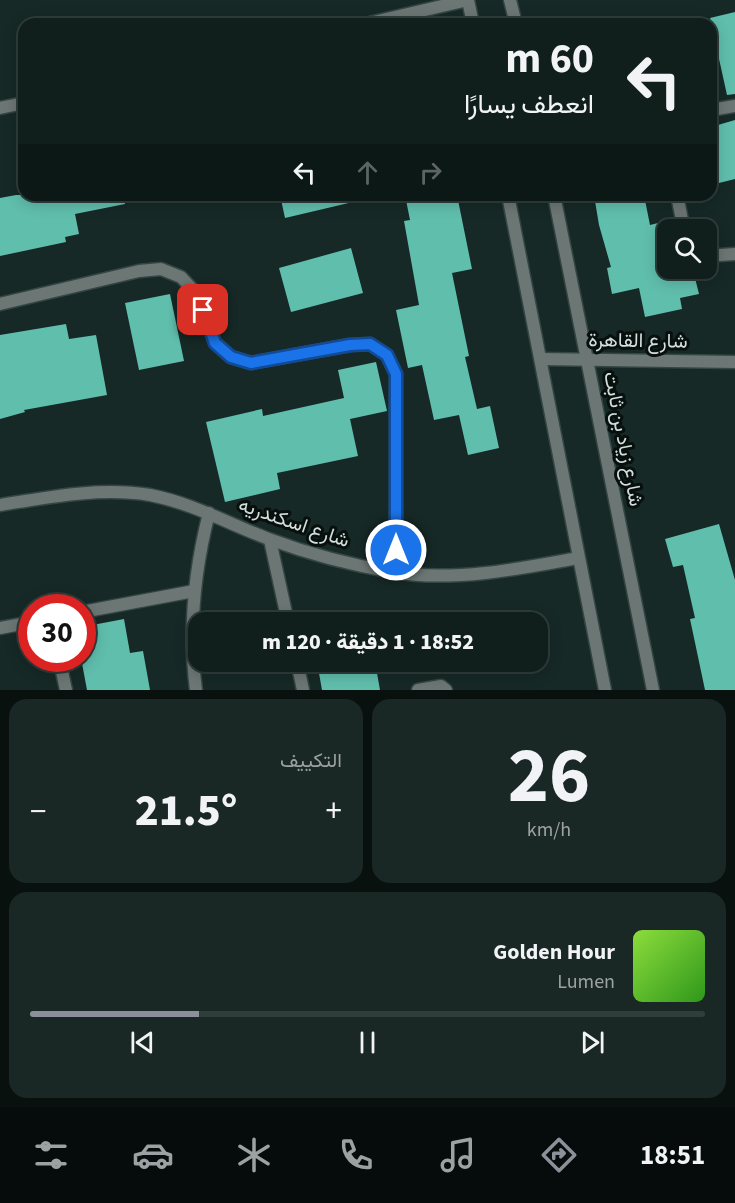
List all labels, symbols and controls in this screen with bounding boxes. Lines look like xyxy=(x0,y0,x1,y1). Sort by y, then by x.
text: 60 m xyxy=(505,29,594,89)
icon: left xyxy=(615,42,693,120)
text: انعطف يسارًا xyxy=(464,85,594,124)
icon: left xyxy=(288,156,321,189)
icon: ahead xyxy=(351,156,384,189)
icon: right xyxy=(414,156,447,189)
map controls xyxy=(657,219,717,279)
button: search xyxy=(657,219,717,279)
pin xyxy=(177,284,228,335)
icon: arrive xyxy=(186,293,219,326)
street label: شارع القاهرة xyxy=(588,326,688,356)
street label: شارع زياد بن ثابت xyxy=(596,369,650,509)
street label: شارع اسكندريه xyxy=(235,491,353,555)
position arrow xyxy=(364,518,428,582)
speed limit sign: 30 xyxy=(18,594,96,672)
text: 18:52 · 1 دقيقة · 120 m xyxy=(262,626,474,658)
text: 26 xyxy=(508,721,590,832)
text: التكييف xyxy=(280,747,342,775)
text: 21.5° xyxy=(135,779,237,843)
text: − xyxy=(30,788,46,835)
text: + xyxy=(326,788,342,835)
text: km/h xyxy=(527,816,571,844)
text: Golden Hour xyxy=(493,936,615,968)
text: Lumen xyxy=(557,968,615,996)
icon: previous xyxy=(126,1026,159,1059)
icon: pause xyxy=(351,1026,384,1059)
icon: next xyxy=(576,1026,609,1059)
icon: filters xyxy=(30,1134,72,1176)
icon: car xyxy=(132,1134,174,1176)
icon: climate xyxy=(233,1134,275,1176)
icon: phone xyxy=(335,1134,377,1176)
icon: music xyxy=(437,1134,479,1176)
icon: directions xyxy=(538,1134,580,1176)
text: 18:51 xyxy=(640,1136,705,1175)

